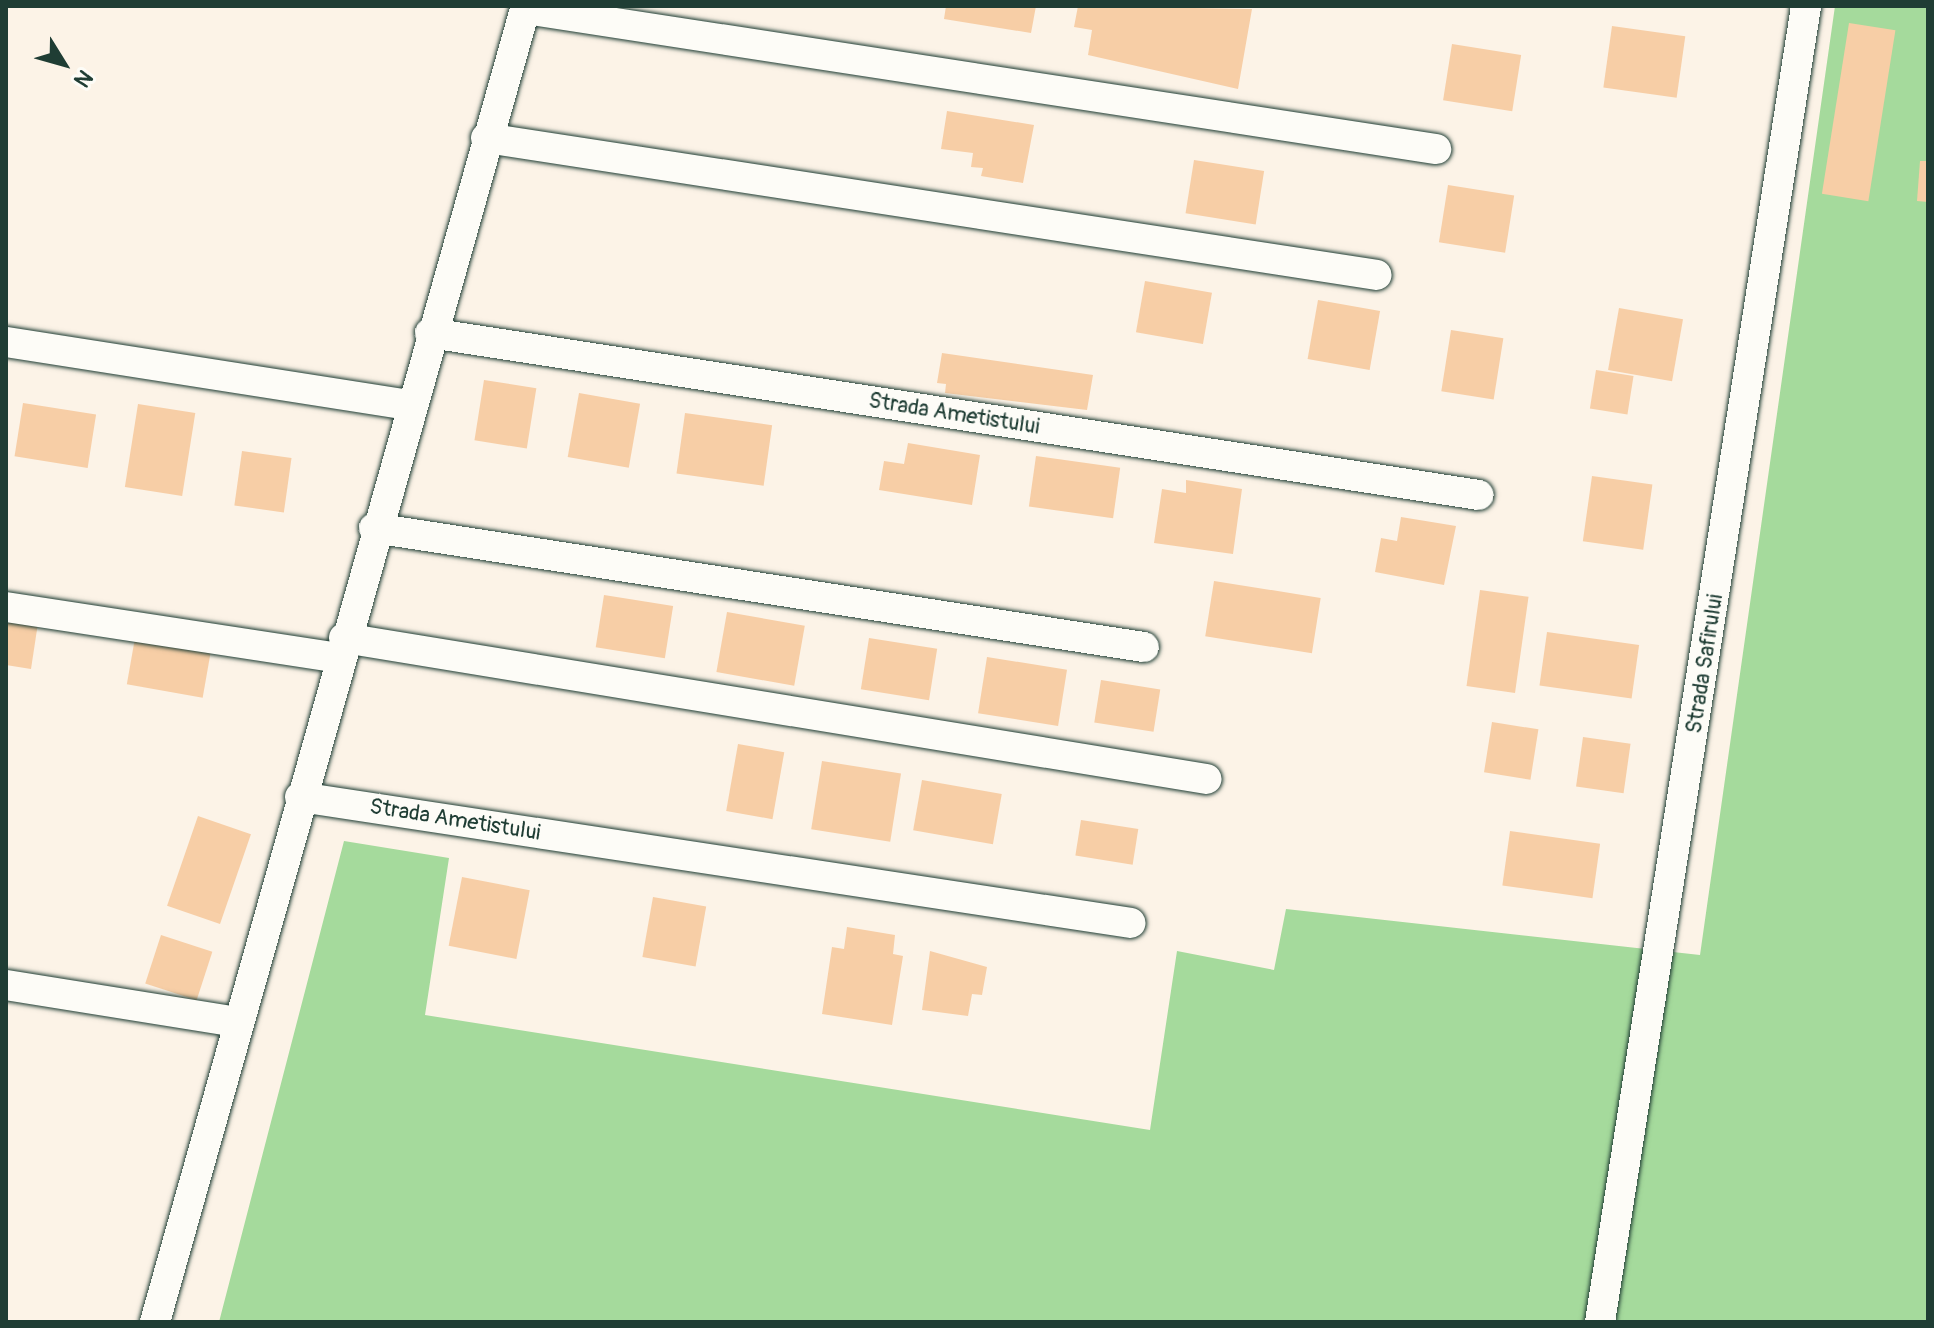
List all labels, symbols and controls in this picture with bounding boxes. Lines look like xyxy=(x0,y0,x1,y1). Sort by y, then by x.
north arrow xyxy=(24,24,104,104)
text: N xyxy=(68,64,99,93)
street label: Strada Ametistului xyxy=(867,387,1041,441)
street label: Strada Safirului xyxy=(1681,592,1729,736)
street label: Strada Ametistului xyxy=(368,793,542,847)

